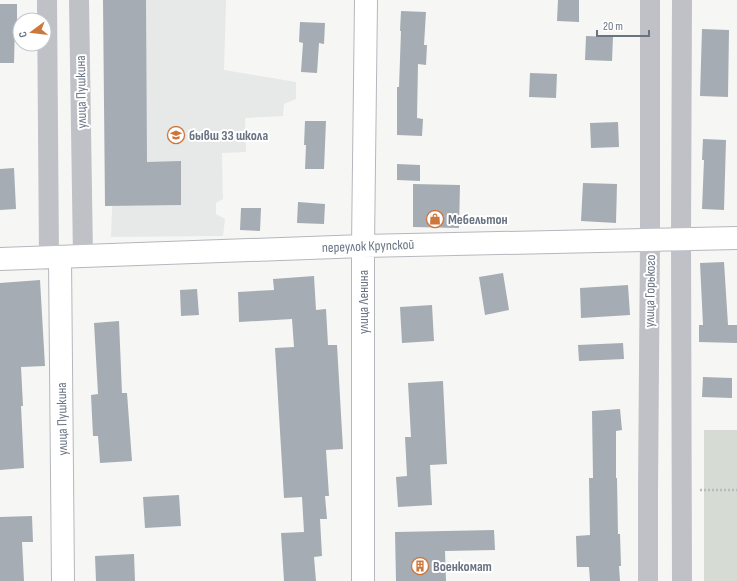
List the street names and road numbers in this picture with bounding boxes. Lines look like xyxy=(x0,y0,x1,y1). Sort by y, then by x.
street label: улица Пушкина xyxy=(72,55,90,129)
street label: переулок Крупской xyxy=(322,236,415,256)
street label: улица Горького xyxy=(641,254,659,328)
street label: улица Ленина xyxy=(355,270,372,334)
street label: улица Пушкина xyxy=(53,382,71,456)

